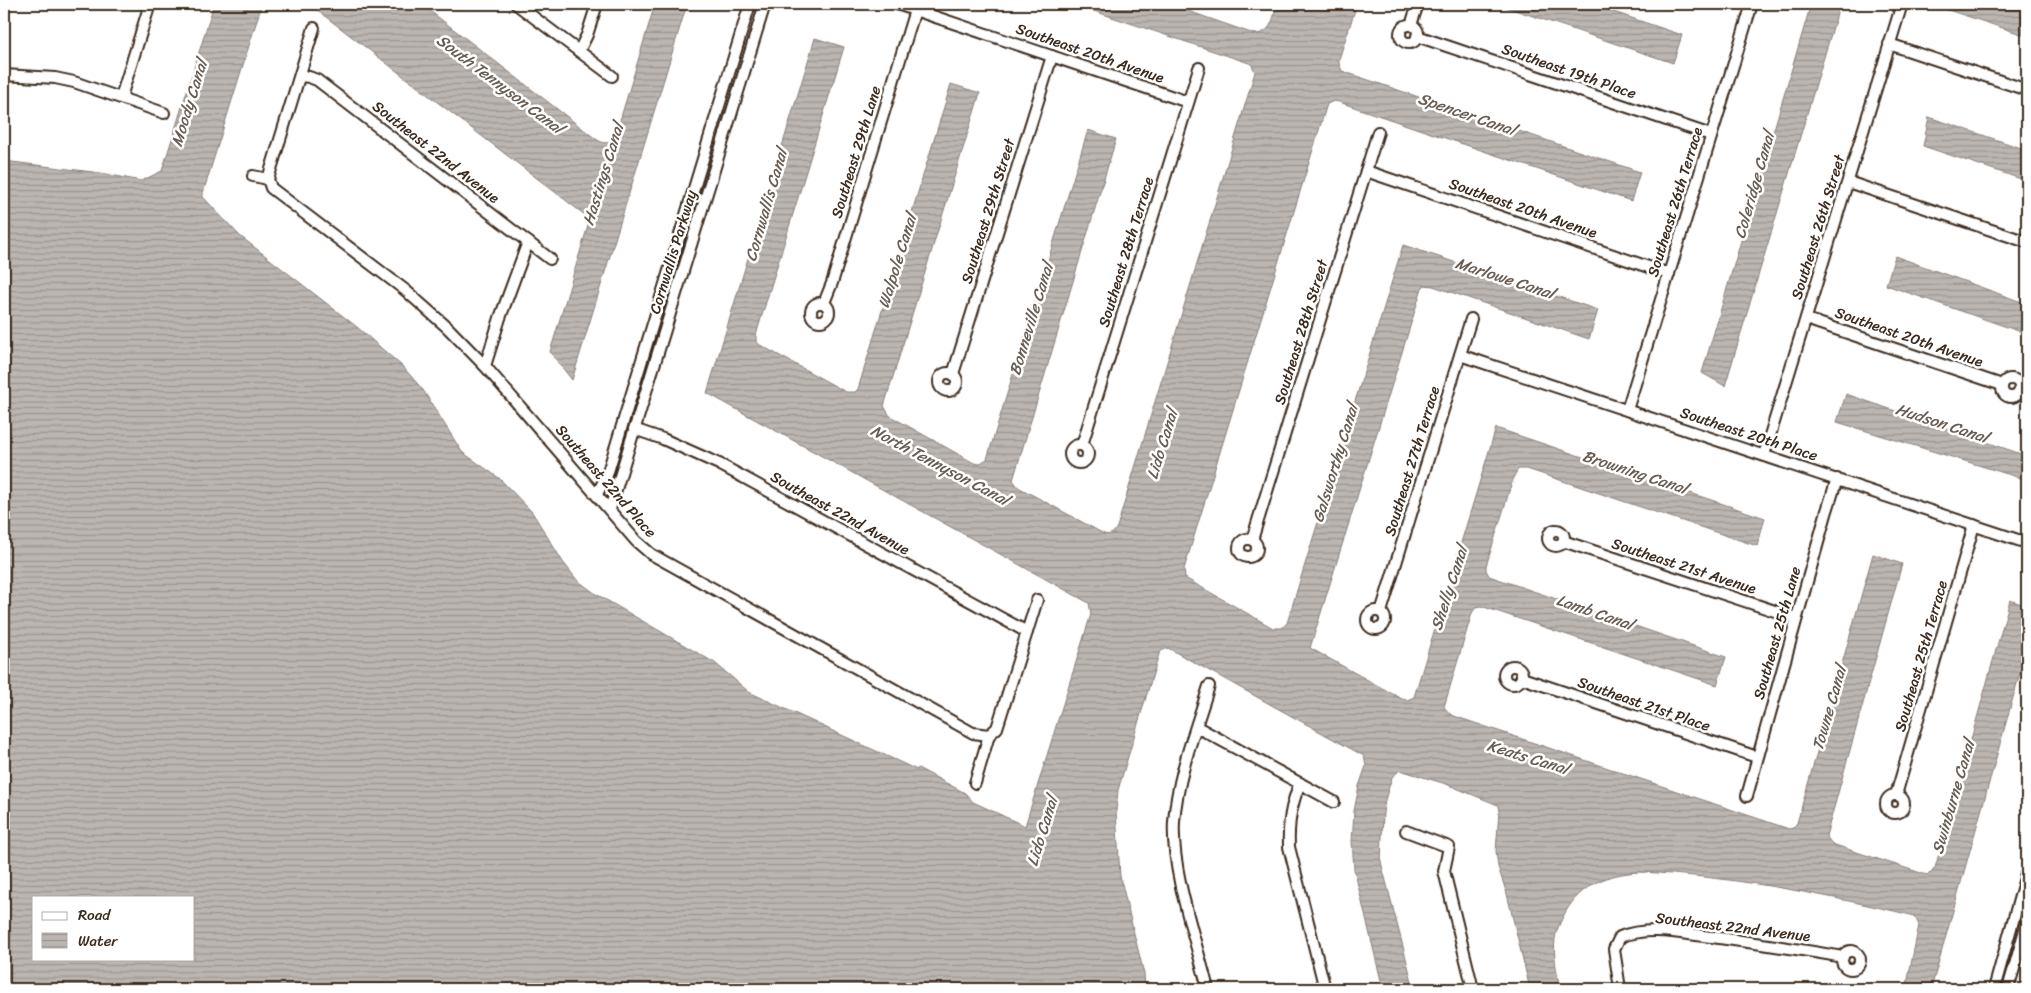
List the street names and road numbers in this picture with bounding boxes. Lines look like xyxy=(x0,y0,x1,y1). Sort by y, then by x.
street label: Southeast 20th Avenue xyxy=(1012,15,1168,91)
street label: Southeast 19th Place xyxy=(1498,36,1640,106)
street label: Southeast 29th Lane xyxy=(823,82,889,221)
street label: Southeast 22nd Avenue xyxy=(367,94,505,210)
street label: Southeast 26th Terrace xyxy=(1640,124,1710,280)
street label: Southeast 29th Street xyxy=(954,134,1023,287)
street label: Southeast 26th Street xyxy=(1784,151,1853,303)
street label: Southeast 20th Avenue xyxy=(1445,170,1601,246)
street label: Southeast 28th Terrace xyxy=(1091,174,1161,330)
street label: Cornwallis Parkway xyxy=(642,187,704,317)
street label: Southeast 28th Street xyxy=(1267,255,1336,408)
street label: Southeast 20th Avenue xyxy=(1831,299,1987,375)
street label: Southeast 27th Terrace xyxy=(1377,383,1447,539)
street label: Southeast 20th Place xyxy=(1677,399,1821,469)
street label: Southeast 22nd Place xyxy=(549,418,663,544)
street label: Southeast 22nd Avenue xyxy=(765,464,915,562)
street label: Southeast 21st Avenue xyxy=(1608,530,1760,602)
street label: Southeast 25th Lane xyxy=(1746,563,1808,703)
street label: Southeast 25th Terrace xyxy=(1887,577,1955,735)
street label: Southeast 21st Place xyxy=(1574,669,1714,739)
street label: Southeast 22nd Avenue xyxy=(1654,905,1812,949)

